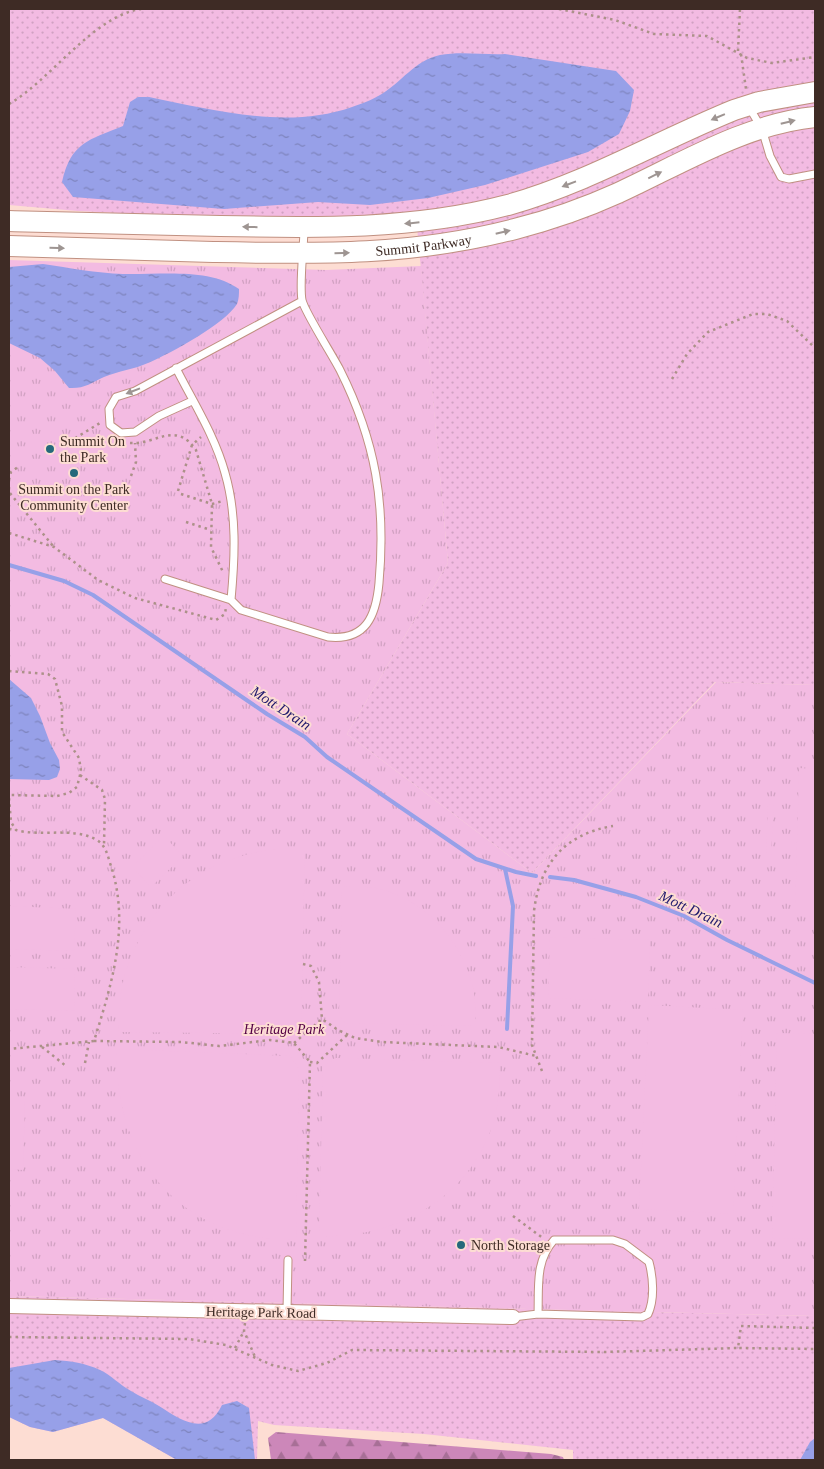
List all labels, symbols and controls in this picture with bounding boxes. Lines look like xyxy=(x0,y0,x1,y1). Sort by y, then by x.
one-way arrow xyxy=(710,113,725,121)
one-way arrow xyxy=(781,118,796,126)
one-way arrow xyxy=(648,171,662,179)
one-way arrow xyxy=(562,181,577,188)
one-way arrow xyxy=(404,219,420,227)
one-way arrow xyxy=(242,223,258,231)
one-way arrow xyxy=(496,228,511,236)
street label: Summit Parkway xyxy=(375,232,473,259)
one-way arrow xyxy=(50,244,66,252)
one-way arrow xyxy=(335,249,351,257)
one-way arrow xyxy=(125,387,140,395)
place label: Summit On the Park xyxy=(60,434,125,465)
marker: Summit On the Park xyxy=(44,443,56,455)
marker: Summit on the Park Community Center xyxy=(68,467,80,479)
place label: Summit on the Park Community Center xyxy=(18,482,130,513)
water label: Mott Drain xyxy=(247,682,314,733)
water label: Mott Drain xyxy=(656,887,725,931)
park label: Heritage Park xyxy=(243,1022,325,1037)
place label: North Storage xyxy=(471,1238,550,1253)
marker: North Storage xyxy=(455,1239,467,1251)
street label: Heritage Park Road xyxy=(206,1304,316,1321)

